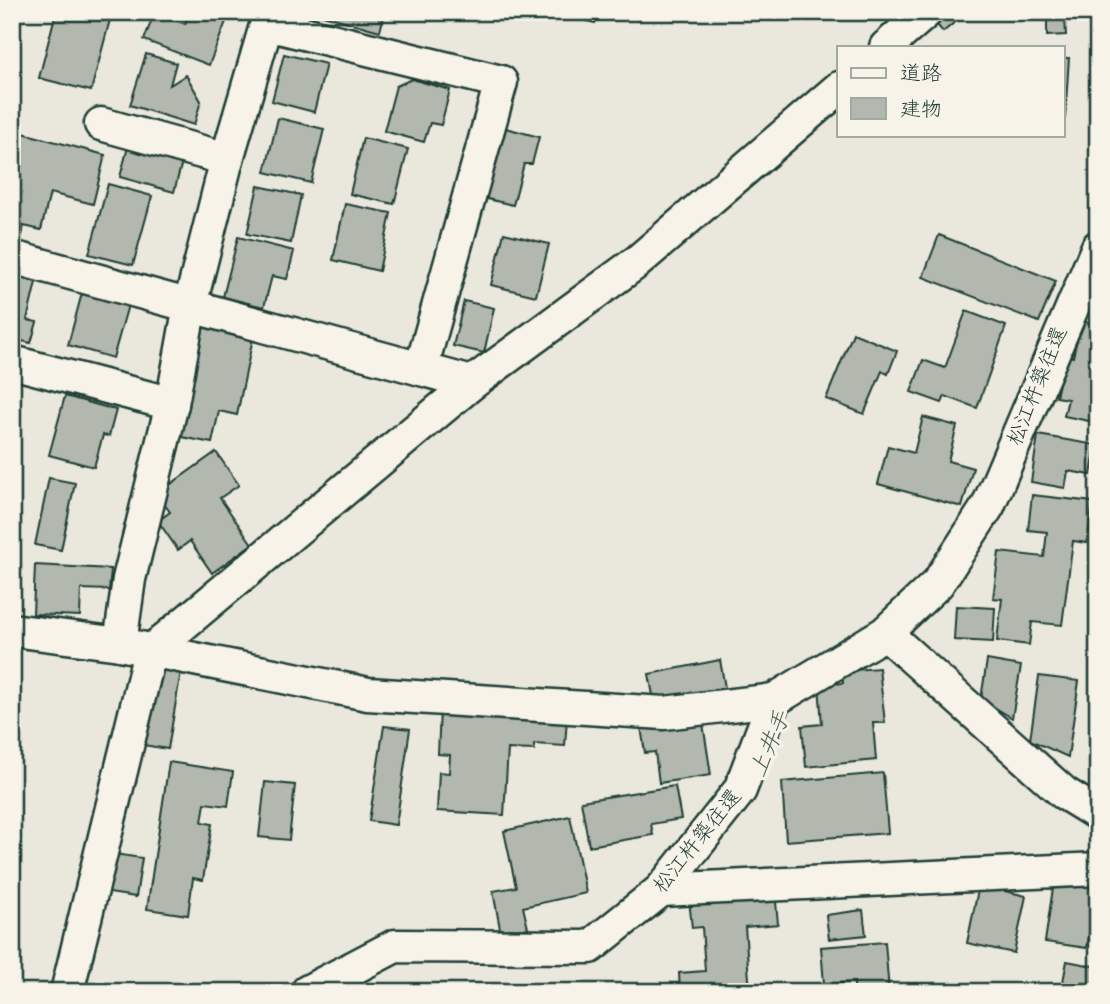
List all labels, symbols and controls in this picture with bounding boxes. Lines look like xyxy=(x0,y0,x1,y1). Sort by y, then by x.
legend xyxy=(837,46,1064,136)
text: 道路 xyxy=(900,61,942,86)
text: 建物 xyxy=(900,97,942,122)
street label: 松江杵築往還 xyxy=(1002,323,1072,449)
water label: 上井手 xyxy=(744,706,797,781)
street label: 松江杵築往還 xyxy=(648,784,746,898)

